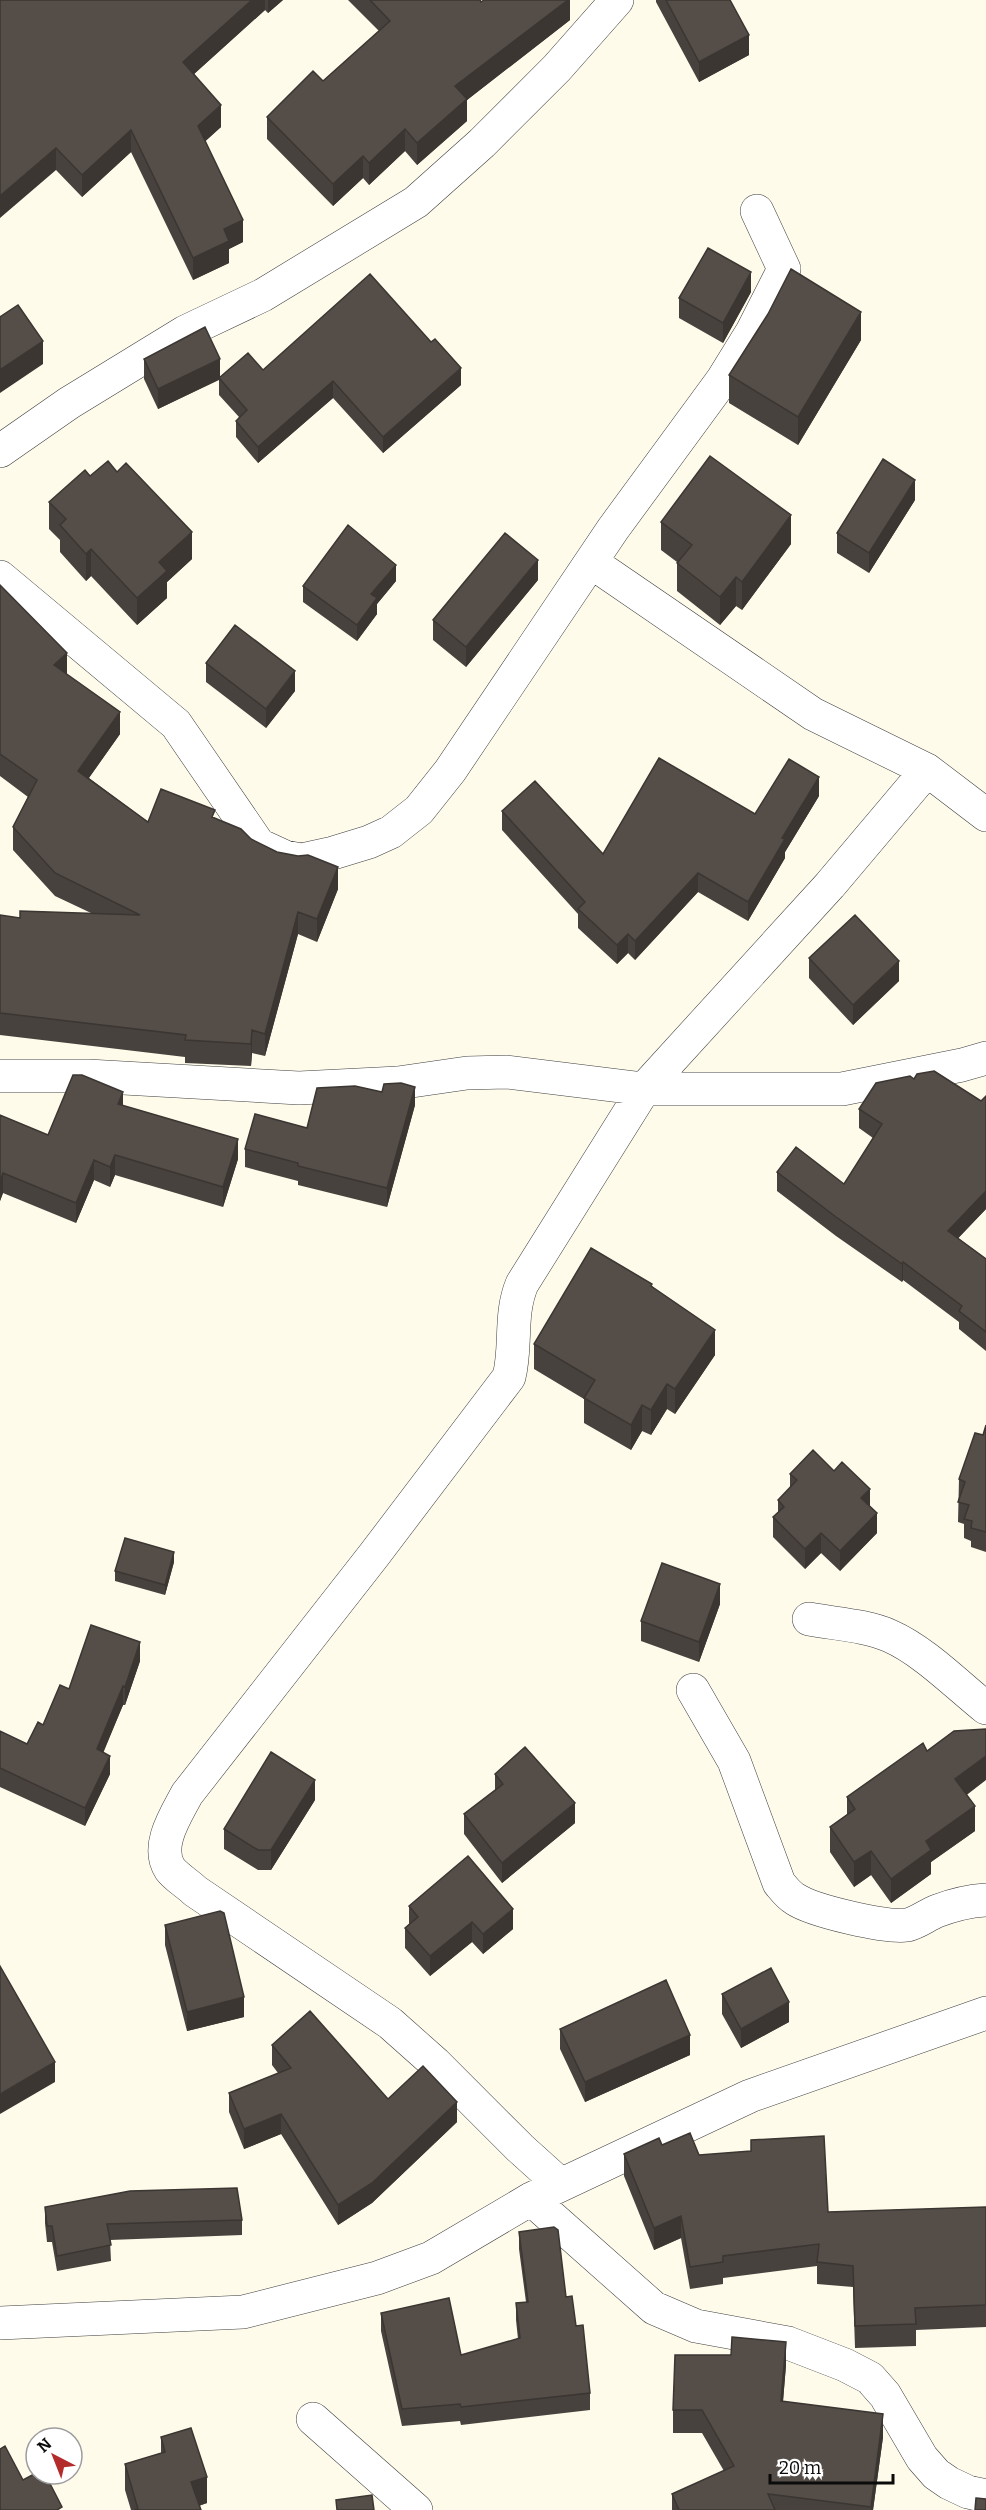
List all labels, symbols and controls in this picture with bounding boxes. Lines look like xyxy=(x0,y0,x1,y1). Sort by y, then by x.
north arrow xyxy=(24,2426,84,2486)
text: N xyxy=(33,2434,55,2456)
scale bar xyxy=(770,2447,893,2485)
text: 20 m xyxy=(779,2457,821,2479)

